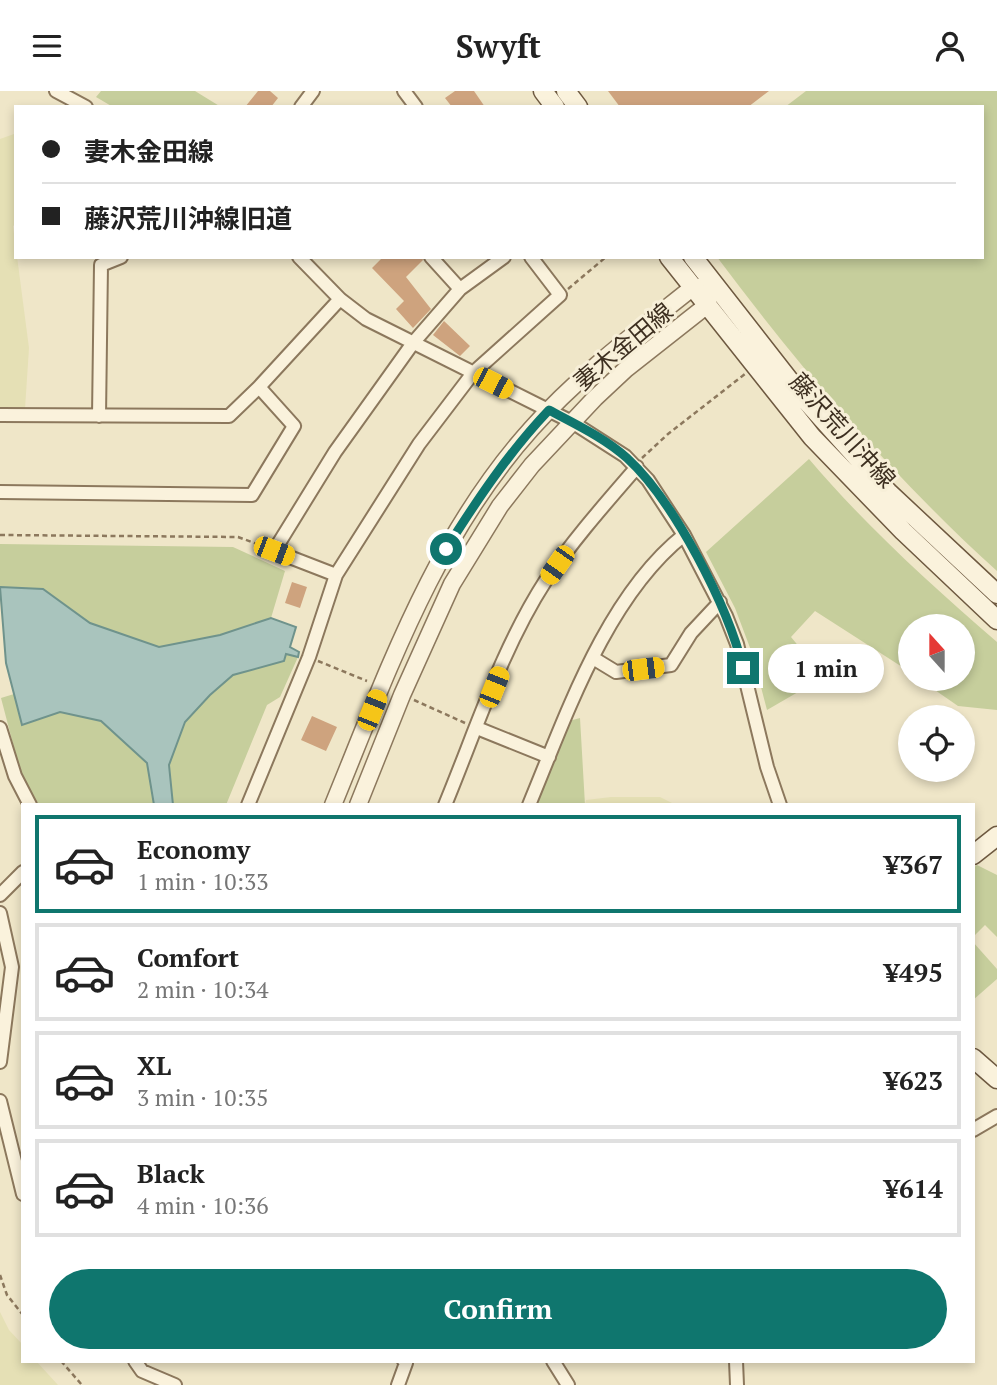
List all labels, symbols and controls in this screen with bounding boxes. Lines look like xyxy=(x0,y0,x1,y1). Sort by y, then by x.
text: Swyft xyxy=(456,25,541,67)
icon: menu xyxy=(28,27,66,65)
icon: person xyxy=(931,27,969,65)
text: 妻木金田線 xyxy=(84,134,214,168)
text: 藤沢荒川沖線旧道 xyxy=(84,201,292,235)
street label: 妻木金田線 xyxy=(567,295,679,397)
car xyxy=(470,364,517,402)
street label: 藤沢荒川沖線 xyxy=(783,366,903,494)
route start xyxy=(430,533,462,565)
car xyxy=(251,534,298,568)
car xyxy=(537,542,578,588)
north arrow xyxy=(898,614,975,691)
map controls xyxy=(898,614,975,782)
callout: 1 min xyxy=(768,643,883,693)
route end xyxy=(727,652,759,684)
text: 1 min xyxy=(795,653,857,684)
car xyxy=(621,656,666,682)
car xyxy=(477,664,512,710)
car xyxy=(355,687,390,733)
button: locate xyxy=(898,705,975,782)
text: Economy xyxy=(137,832,250,866)
icon: car xyxy=(53,833,116,896)
text: ¥367 xyxy=(884,847,943,881)
text: 1 min · 10:33 xyxy=(137,866,269,897)
text: Comfort xyxy=(137,940,239,974)
icon: car xyxy=(53,941,116,1004)
text: ¥495 xyxy=(884,955,943,989)
text: 2 min · 10:34 xyxy=(137,974,269,1005)
text: XL xyxy=(137,1048,171,1082)
icon: car xyxy=(53,1049,116,1112)
text: ¥623 xyxy=(884,1063,943,1097)
text: 3 min · 10:35 xyxy=(137,1082,269,1113)
text: Black xyxy=(137,1156,205,1190)
icon: car xyxy=(53,1157,116,1220)
text: ¥614 xyxy=(884,1171,943,1205)
text: 4 min · 10:36 xyxy=(137,1190,269,1221)
button: Confirm xyxy=(49,1269,947,1349)

